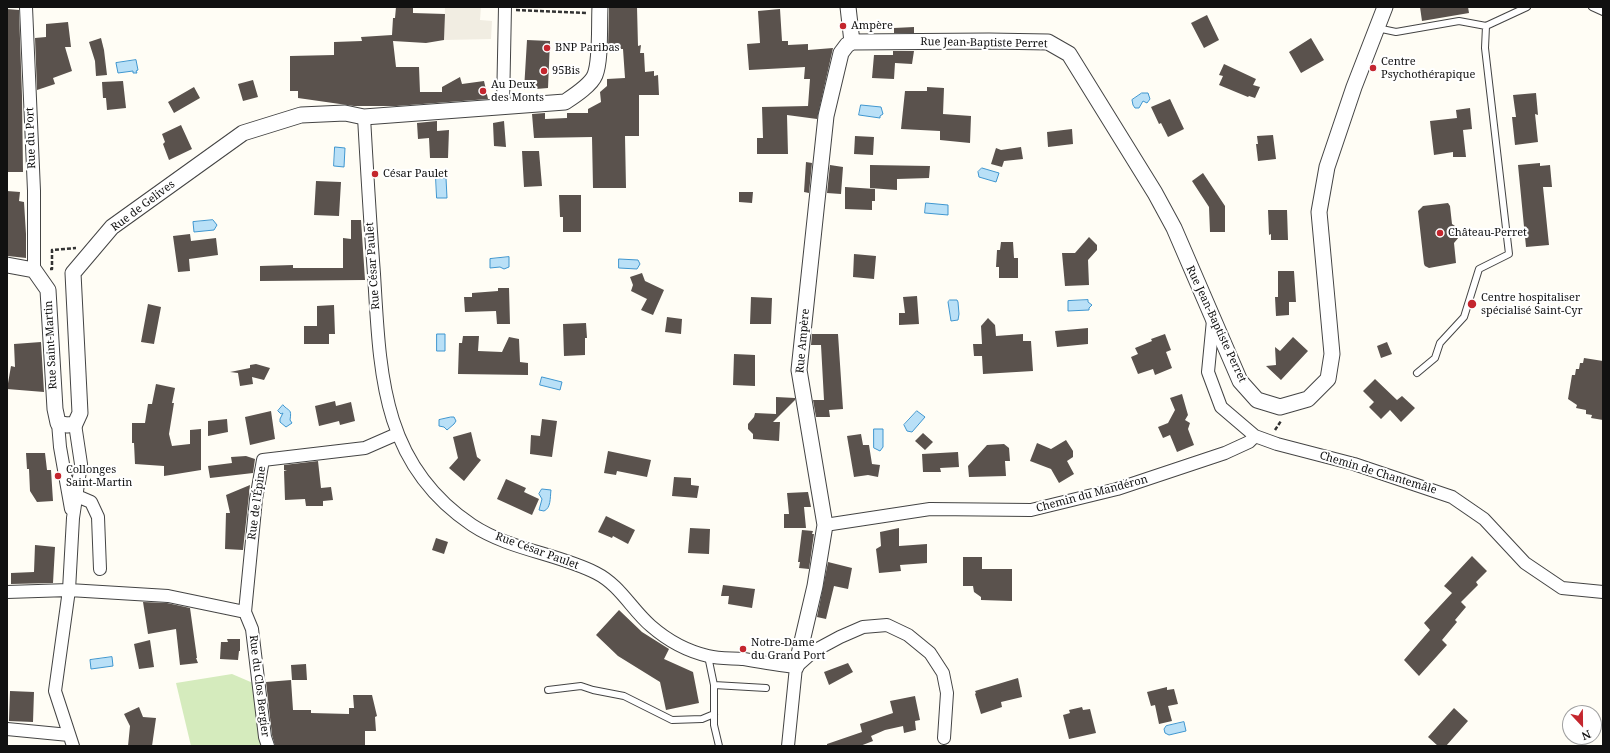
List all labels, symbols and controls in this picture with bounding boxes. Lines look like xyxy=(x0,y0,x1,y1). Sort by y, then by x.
place label: Ampère xyxy=(851,19,893,33)
marker: Ampère xyxy=(838,21,848,31)
street label: Rue Jean-Baptiste Perret xyxy=(920,35,1048,51)
place label: BNP Paribas xyxy=(555,41,620,55)
marker: BNP Paribas xyxy=(542,43,552,53)
place label: Centre Psychothérapique xyxy=(1381,55,1475,81)
marker: Centre Psychothérapique xyxy=(1368,63,1378,73)
place label: 95Bis xyxy=(552,64,580,78)
marker: 95Bis xyxy=(539,66,549,76)
place label: Au Deux des Monts xyxy=(491,78,544,104)
marker: Au Deux des Monts xyxy=(478,86,488,96)
street label: Rue du Port xyxy=(23,107,39,169)
place label: César Paulet xyxy=(383,167,448,181)
marker: César Paulet xyxy=(370,169,380,179)
street label: Rue de Gelives xyxy=(109,178,177,234)
street label: Rue César Paulet xyxy=(363,222,383,310)
place label: Château-Perret xyxy=(1448,226,1527,240)
marker: Château-Perret xyxy=(1435,228,1445,238)
street label: Rue Jean-Baptiste Perret xyxy=(1183,264,1249,384)
place label: Centre hospitaliser spécialisé Saint-Cyr xyxy=(1481,291,1583,317)
marker: Centre hospitaliser spécialisé Saint-Cyr xyxy=(1466,298,1478,310)
street label: Rue Saint-Martin xyxy=(42,300,60,390)
street label: Rue Ampère xyxy=(794,308,812,374)
street label: Chemin de Chantemâle xyxy=(1318,449,1438,497)
place label: Collonges Saint-Martin xyxy=(66,463,132,489)
street label: Rue de l'Épine xyxy=(245,465,269,541)
marker: Collonges Saint-Martin xyxy=(53,471,63,481)
street label: Chemin du Mandéron xyxy=(1035,473,1149,515)
street label: Rue César Paulet xyxy=(494,530,580,572)
street label: Rue du Clos Bergier xyxy=(246,634,272,738)
place label: Notre-Dame du Grand Port xyxy=(751,636,825,662)
marker: Notre-Dame du Grand Port xyxy=(738,644,748,654)
north arrow xyxy=(1562,705,1602,745)
text: N xyxy=(1579,727,1593,744)

